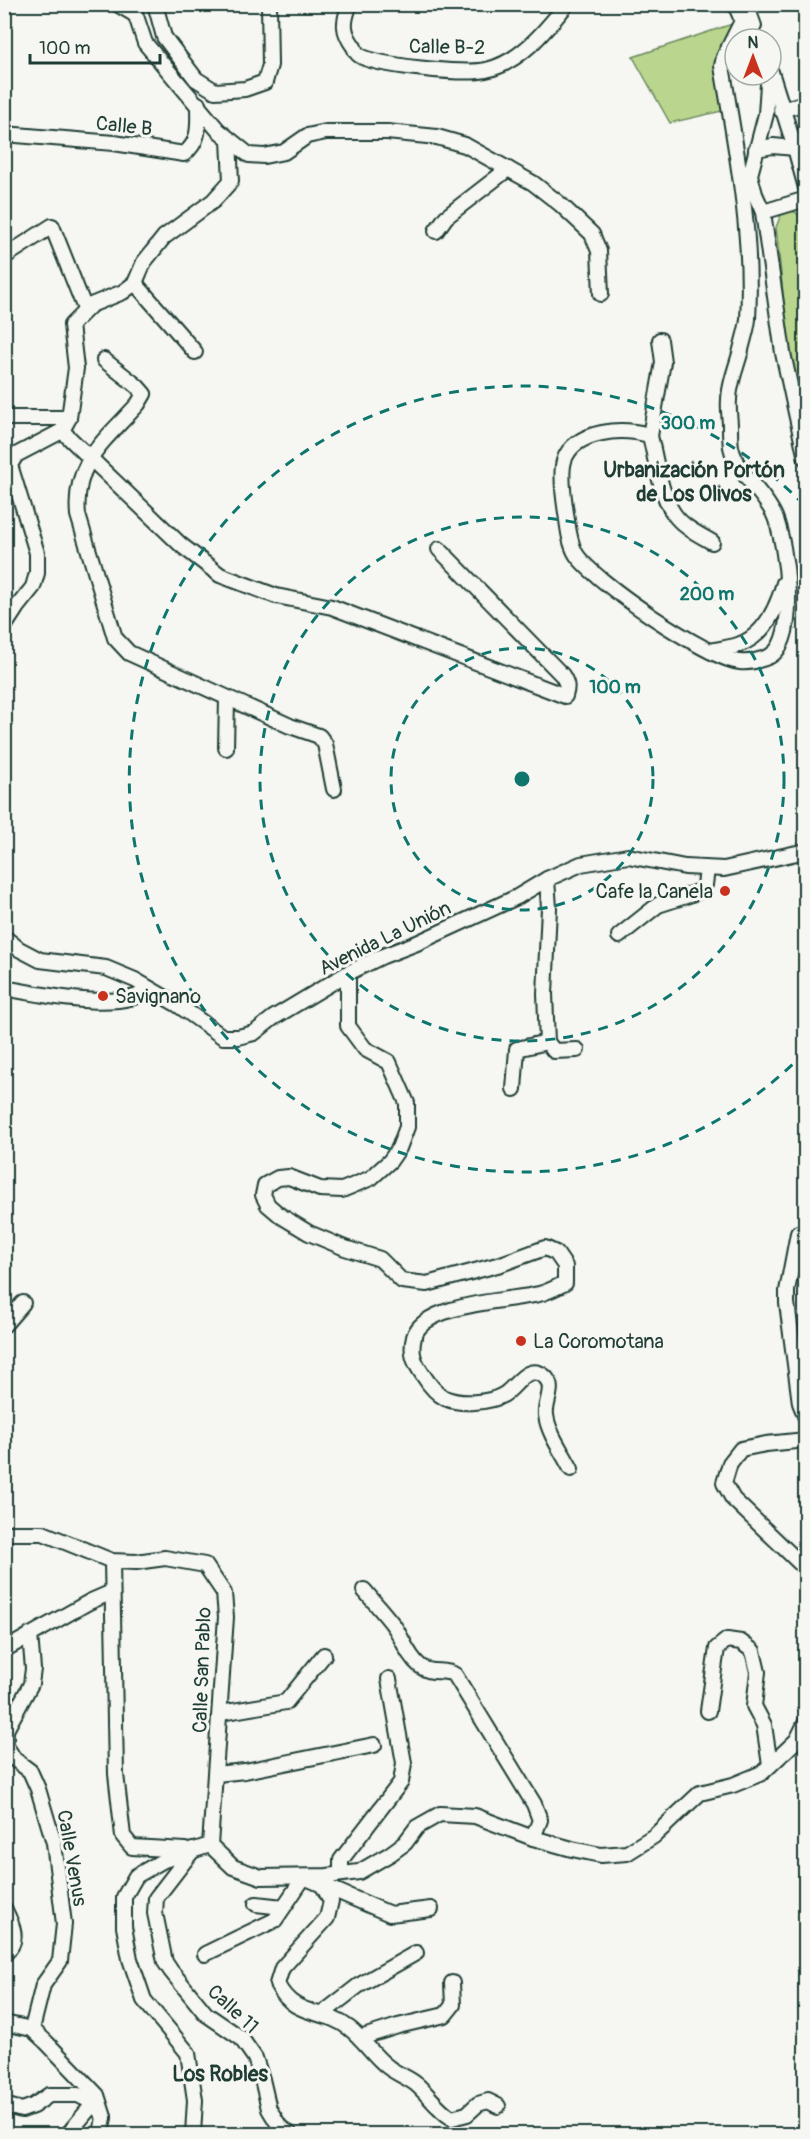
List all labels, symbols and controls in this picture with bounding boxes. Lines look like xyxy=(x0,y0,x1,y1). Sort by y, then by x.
scale bar xyxy=(30,27,160,65)
north arrow xyxy=(723,27,783,87)
text: N xyxy=(748,33,759,53)
street label: Calle B-2 xyxy=(409,34,485,60)
text: 100 m xyxy=(39,37,91,60)
street label: Calle B xyxy=(95,111,153,141)
text: 300 m xyxy=(661,412,715,435)
district label: Urbanización Portón de Los Olivos xyxy=(603,457,785,508)
text: 200 m xyxy=(680,583,734,606)
text: 100 m xyxy=(589,676,641,699)
centre of rings xyxy=(512,769,532,789)
place label: Cafe la Canela xyxy=(596,879,713,904)
marker: Cafe la Canela xyxy=(718,884,732,898)
street label: Avenida La Unión xyxy=(315,895,455,981)
place label: Savignano xyxy=(115,984,201,1009)
marker: Savignano xyxy=(96,989,110,1003)
place label: La Coromotana xyxy=(533,1329,664,1354)
marker: La Coromotana xyxy=(514,1334,528,1348)
street label: Calle San Pablo xyxy=(187,1606,217,1734)
street label: Calle Venus xyxy=(51,1808,93,1908)
street label: Calle 11 xyxy=(202,1979,264,2039)
district label: Los Robles xyxy=(172,2061,268,2088)

